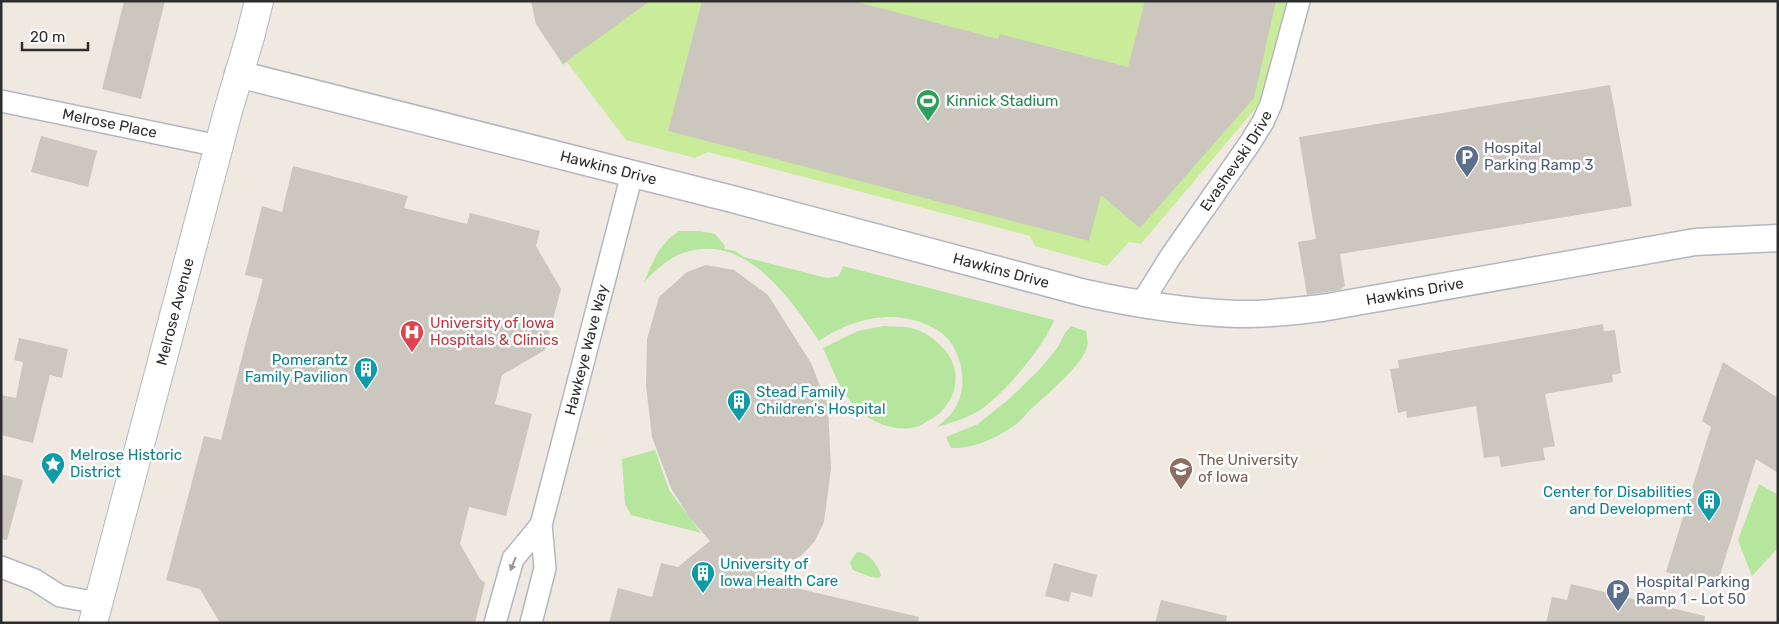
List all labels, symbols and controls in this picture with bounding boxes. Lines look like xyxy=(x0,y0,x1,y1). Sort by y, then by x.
scale bar xyxy=(22,20,89,52)
text: 20 m xyxy=(30,28,65,46)
sports icon: Kinnick Stadium xyxy=(915,88,941,122)
place label: Kinnick Stadium xyxy=(946,92,1058,110)
street label: Melrose Place xyxy=(61,105,159,142)
street label: Evashevski Drive xyxy=(1196,108,1276,215)
place label: Hospital Parking Ramp 3 xyxy=(1484,139,1594,174)
parking icon: Hospital Parking Ramp 3 xyxy=(1454,144,1480,178)
street label: Hawkins Drive xyxy=(558,147,659,189)
street label: Hawkins Drive xyxy=(951,249,1051,292)
street label: Melrose Avenue xyxy=(152,256,198,367)
street label: Hawkins Drive xyxy=(1364,274,1465,309)
street label: Hawkeye Wave Way xyxy=(561,283,612,417)
place label: University of Iowa Hospitals & Clinics xyxy=(430,314,559,349)
hospital icon: University of Iowa Hospitals & Clinics xyxy=(399,319,425,353)
place label: Pomerantz Family Pavilion xyxy=(245,351,348,386)
building icon: Pomerantz Family Pavilion xyxy=(353,356,379,390)
place label: Stead Family Children's Hospital xyxy=(756,383,886,418)
building icon: Stead Family Children's Hospital xyxy=(726,388,752,422)
place label: Melrose Historic District xyxy=(70,446,182,481)
place icon: Melrose Historic District xyxy=(40,451,66,485)
place label: The University of Iowa xyxy=(1198,451,1298,486)
school or university icon: The University of Iowa xyxy=(1168,456,1194,490)
place label: Center for Disabilities and Development xyxy=(1543,483,1692,518)
building icon: Center for Disabilities and Development xyxy=(1696,488,1722,522)
place label: University of Iowa Health Care xyxy=(720,555,838,590)
one-way arrow xyxy=(508,557,516,571)
building icon: University of Iowa Health Care xyxy=(690,560,716,594)
place label: Hospital Parking Ramp 1 - Lot 50 xyxy=(1636,573,1750,608)
parking icon: Hospital Parking Ramp 1 - Lot 50 xyxy=(1605,578,1631,612)

